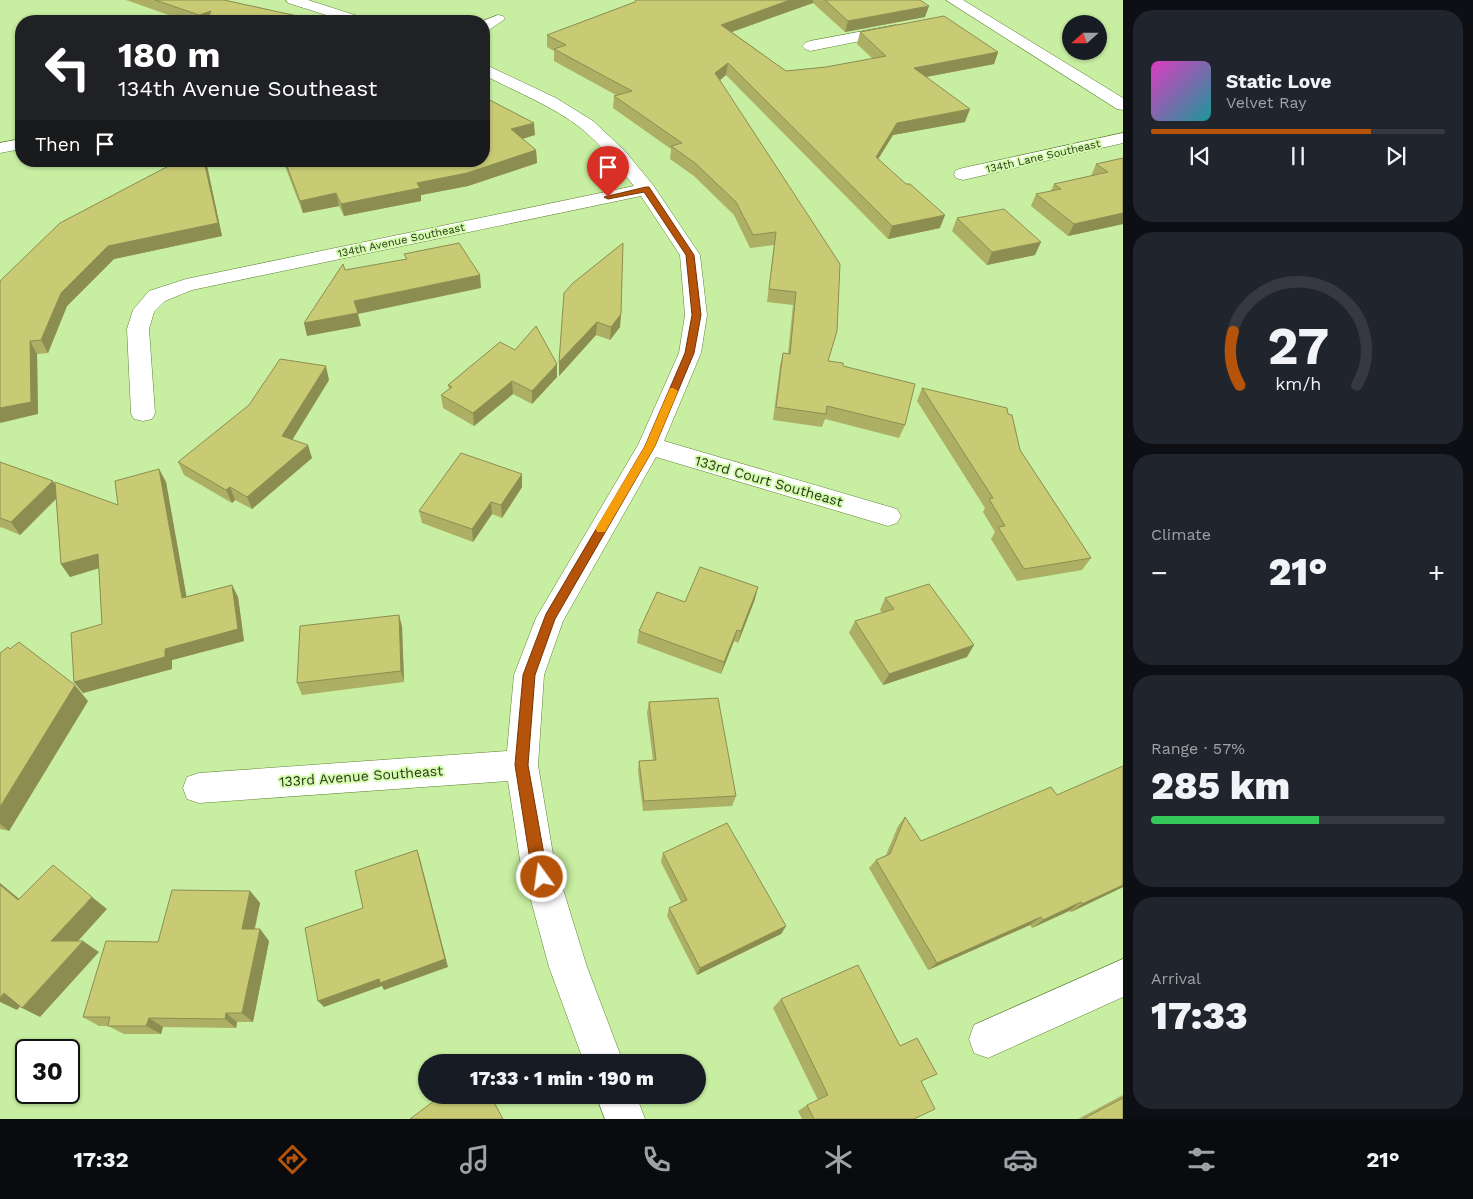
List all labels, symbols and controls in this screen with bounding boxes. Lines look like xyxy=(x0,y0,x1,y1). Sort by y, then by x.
north arrow xyxy=(1062,15,1108,60)
map controls xyxy=(1062,15,1107,60)
text: 180 m xyxy=(118,34,221,76)
icon: left xyxy=(35,35,100,100)
text: Static Love xyxy=(1226,70,1331,93)
text: 134th Avenue Southeast xyxy=(118,76,377,101)
text: Velvet Ray xyxy=(1226,93,1306,112)
icon: arrive xyxy=(91,130,119,158)
text: Then xyxy=(35,133,81,156)
street label: 134th Lane Southeast xyxy=(985,137,1102,176)
icon: previous xyxy=(1186,142,1214,170)
icon: pause xyxy=(1284,142,1312,170)
icon: next xyxy=(1382,142,1410,170)
pin xyxy=(587,146,629,197)
icon: arrive xyxy=(594,153,622,181)
street label: 134th Avenue Southeast xyxy=(336,221,466,260)
text: 27 xyxy=(1267,316,1329,377)
text: km/h xyxy=(1275,373,1321,394)
street label: 133rd Court Southeast xyxy=(693,452,845,510)
text: Climate xyxy=(1151,525,1211,544)
text: 21° xyxy=(1268,550,1328,594)
text: − xyxy=(1151,556,1168,589)
text: + xyxy=(1428,556,1445,589)
text: Range · 57% xyxy=(1151,739,1245,758)
street label: 133rd Avenue Southeast xyxy=(278,762,444,790)
text: 285 km xyxy=(1151,764,1290,808)
position arrow xyxy=(515,850,567,902)
text: Arrival xyxy=(1151,969,1201,988)
text: 17:33 xyxy=(1151,994,1248,1038)
speed limit sign: 30 xyxy=(15,1039,80,1104)
text: 17:33 · 1 min · 190 m xyxy=(470,1067,654,1090)
icon: directions xyxy=(275,1142,310,1177)
icon: music xyxy=(457,1142,492,1177)
icon: phone xyxy=(639,1142,674,1177)
icon: climate xyxy=(821,1142,856,1177)
icon: car xyxy=(1003,1142,1038,1177)
icon: filters xyxy=(1184,1142,1219,1177)
text: 17:32 xyxy=(73,1147,129,1172)
text: 21° xyxy=(1366,1147,1400,1172)

